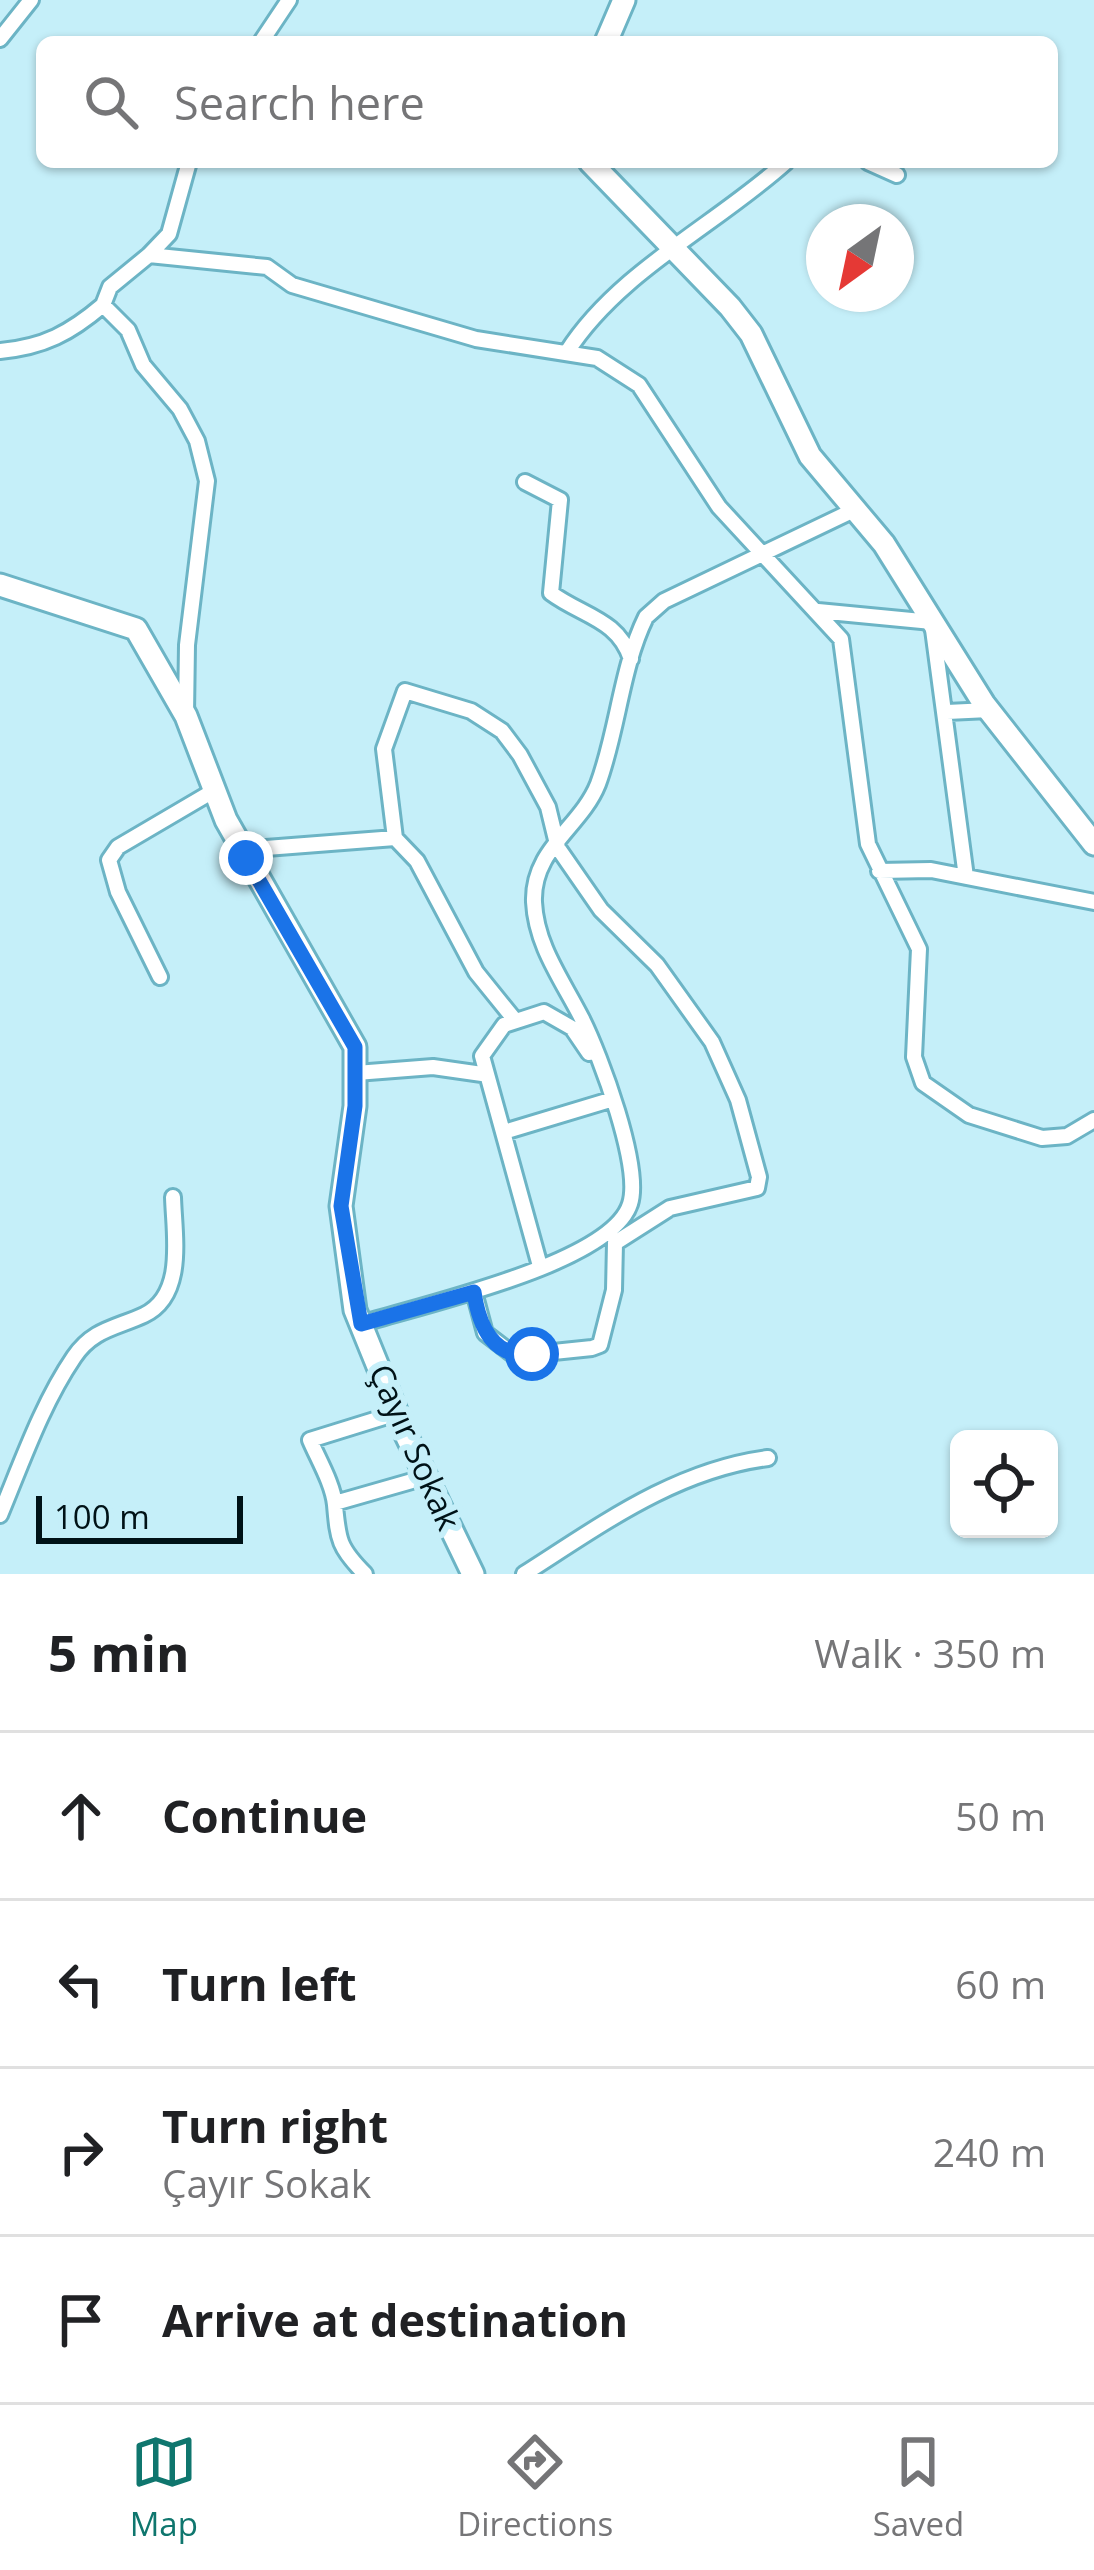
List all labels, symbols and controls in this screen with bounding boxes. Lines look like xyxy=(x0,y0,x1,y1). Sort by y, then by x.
search box xyxy=(36,36,1058,168)
icon: search xyxy=(78,69,144,135)
text: Search here xyxy=(174,72,425,133)
north arrow xyxy=(806,204,914,312)
route end xyxy=(219,831,273,885)
route start xyxy=(505,1327,559,1381)
street label: Çayır Sokak xyxy=(359,1357,472,1537)
map controls xyxy=(950,1430,1058,1538)
button: locate xyxy=(950,1430,1058,1538)
scale bar xyxy=(36,1490,243,1543)
text: 100 m xyxy=(54,1494,150,1539)
text: 5 min xyxy=(48,1617,190,1687)
text: Walk · 350 m xyxy=(814,1626,1046,1679)
icon: ahead xyxy=(48,1783,114,1849)
text: Continue xyxy=(162,1785,367,1846)
text: 50 m xyxy=(955,1789,1046,1842)
icon: left xyxy=(48,1951,114,2017)
text: Turn left xyxy=(162,1953,357,2014)
text: 60 m xyxy=(955,1957,1046,2010)
text: Turn right xyxy=(162,2095,388,2156)
icon: right xyxy=(48,2119,114,2185)
text: 240 m xyxy=(933,2125,1046,2178)
text: Çayır Sokak xyxy=(162,2156,371,2209)
icon: arrive xyxy=(48,2287,114,2353)
text: Arrive at destination xyxy=(162,2289,628,2350)
tab: Map xyxy=(130,2429,198,2546)
tab: Directions xyxy=(457,2429,613,2546)
tab: Saved xyxy=(873,2429,964,2546)

